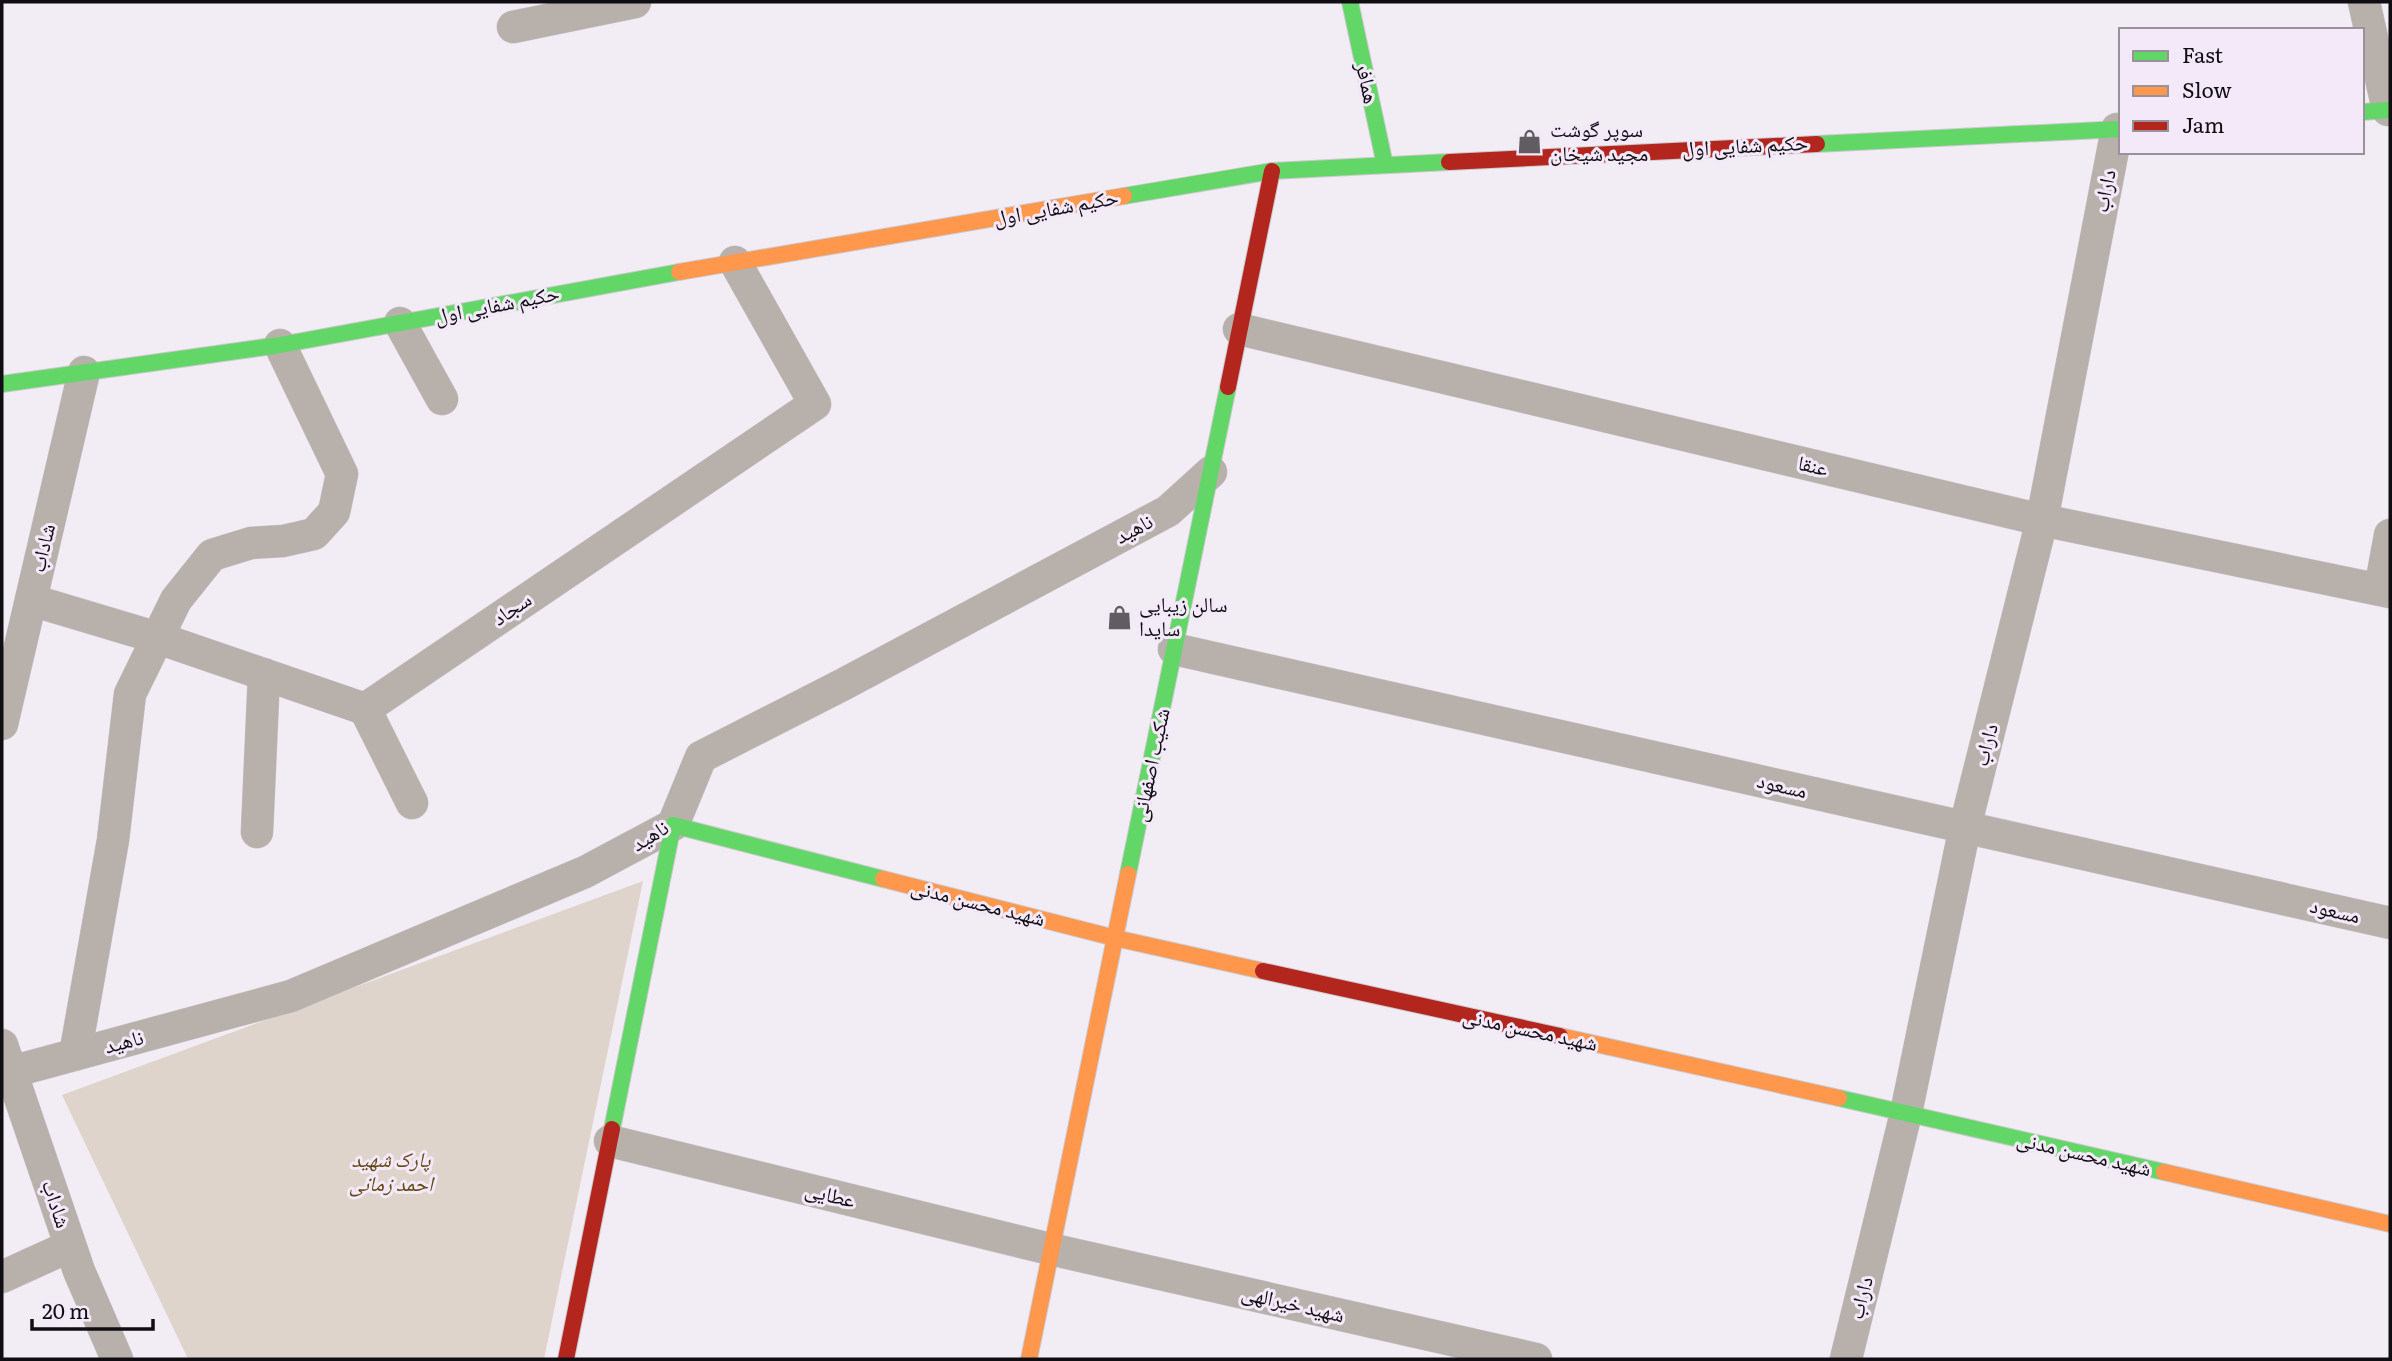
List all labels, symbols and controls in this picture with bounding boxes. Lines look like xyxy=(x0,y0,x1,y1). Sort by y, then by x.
legend xyxy=(2119,28,2364,154)
text: Fast xyxy=(2182,38,2223,69)
street label: همافر xyxy=(1350,58,1389,106)
text: Slow xyxy=(2182,73,2232,104)
text: Jam xyxy=(2182,108,2224,139)
place label: سوپر گوشت مجید شیخان xyxy=(1550,112,1648,167)
street label: حکیم شفایی اول xyxy=(1681,125,1809,163)
shop icon: سوپر گوشت مجید شیخان xyxy=(1516,128,1544,156)
street label: داراب xyxy=(2083,166,2122,215)
street label: حکیم شفایی اول xyxy=(991,179,1121,233)
street label: حکیم شفایی اول xyxy=(432,275,562,331)
street label: عنقا xyxy=(1795,445,1832,482)
street label: ناهید xyxy=(1108,504,1157,550)
street label: شاداب xyxy=(20,520,61,575)
street label: سجاد xyxy=(485,582,537,631)
place label: سالن زیبایی سایدا xyxy=(1139,587,1227,642)
shop icon: سالن زیبایی سایدا xyxy=(1105,603,1133,631)
street label: شکیب اصفهانی xyxy=(1121,705,1176,824)
street label: داراب xyxy=(1963,720,2004,769)
street label: مسعود xyxy=(1754,763,1811,804)
street label: ناهید xyxy=(624,810,674,857)
street label: شهید محسن مدنی xyxy=(908,869,1049,932)
street label: مسعود xyxy=(2307,888,2364,929)
street label: شهید محسن مدنی xyxy=(1460,998,1601,1057)
street label: ناهید xyxy=(100,1020,146,1060)
street label: شهید محسن مدنی xyxy=(2014,1121,2155,1182)
park label: پارک شهید احمد زمانی xyxy=(349,1142,435,1197)
street label: عطایی xyxy=(802,1171,859,1214)
street label: شاداب xyxy=(36,1175,81,1231)
street label: داراب xyxy=(1838,1273,1879,1322)
street label: شهید خیرالهی xyxy=(1239,1275,1348,1328)
scale bar xyxy=(32,1288,152,1332)
text: 20 m xyxy=(42,1294,89,1325)

